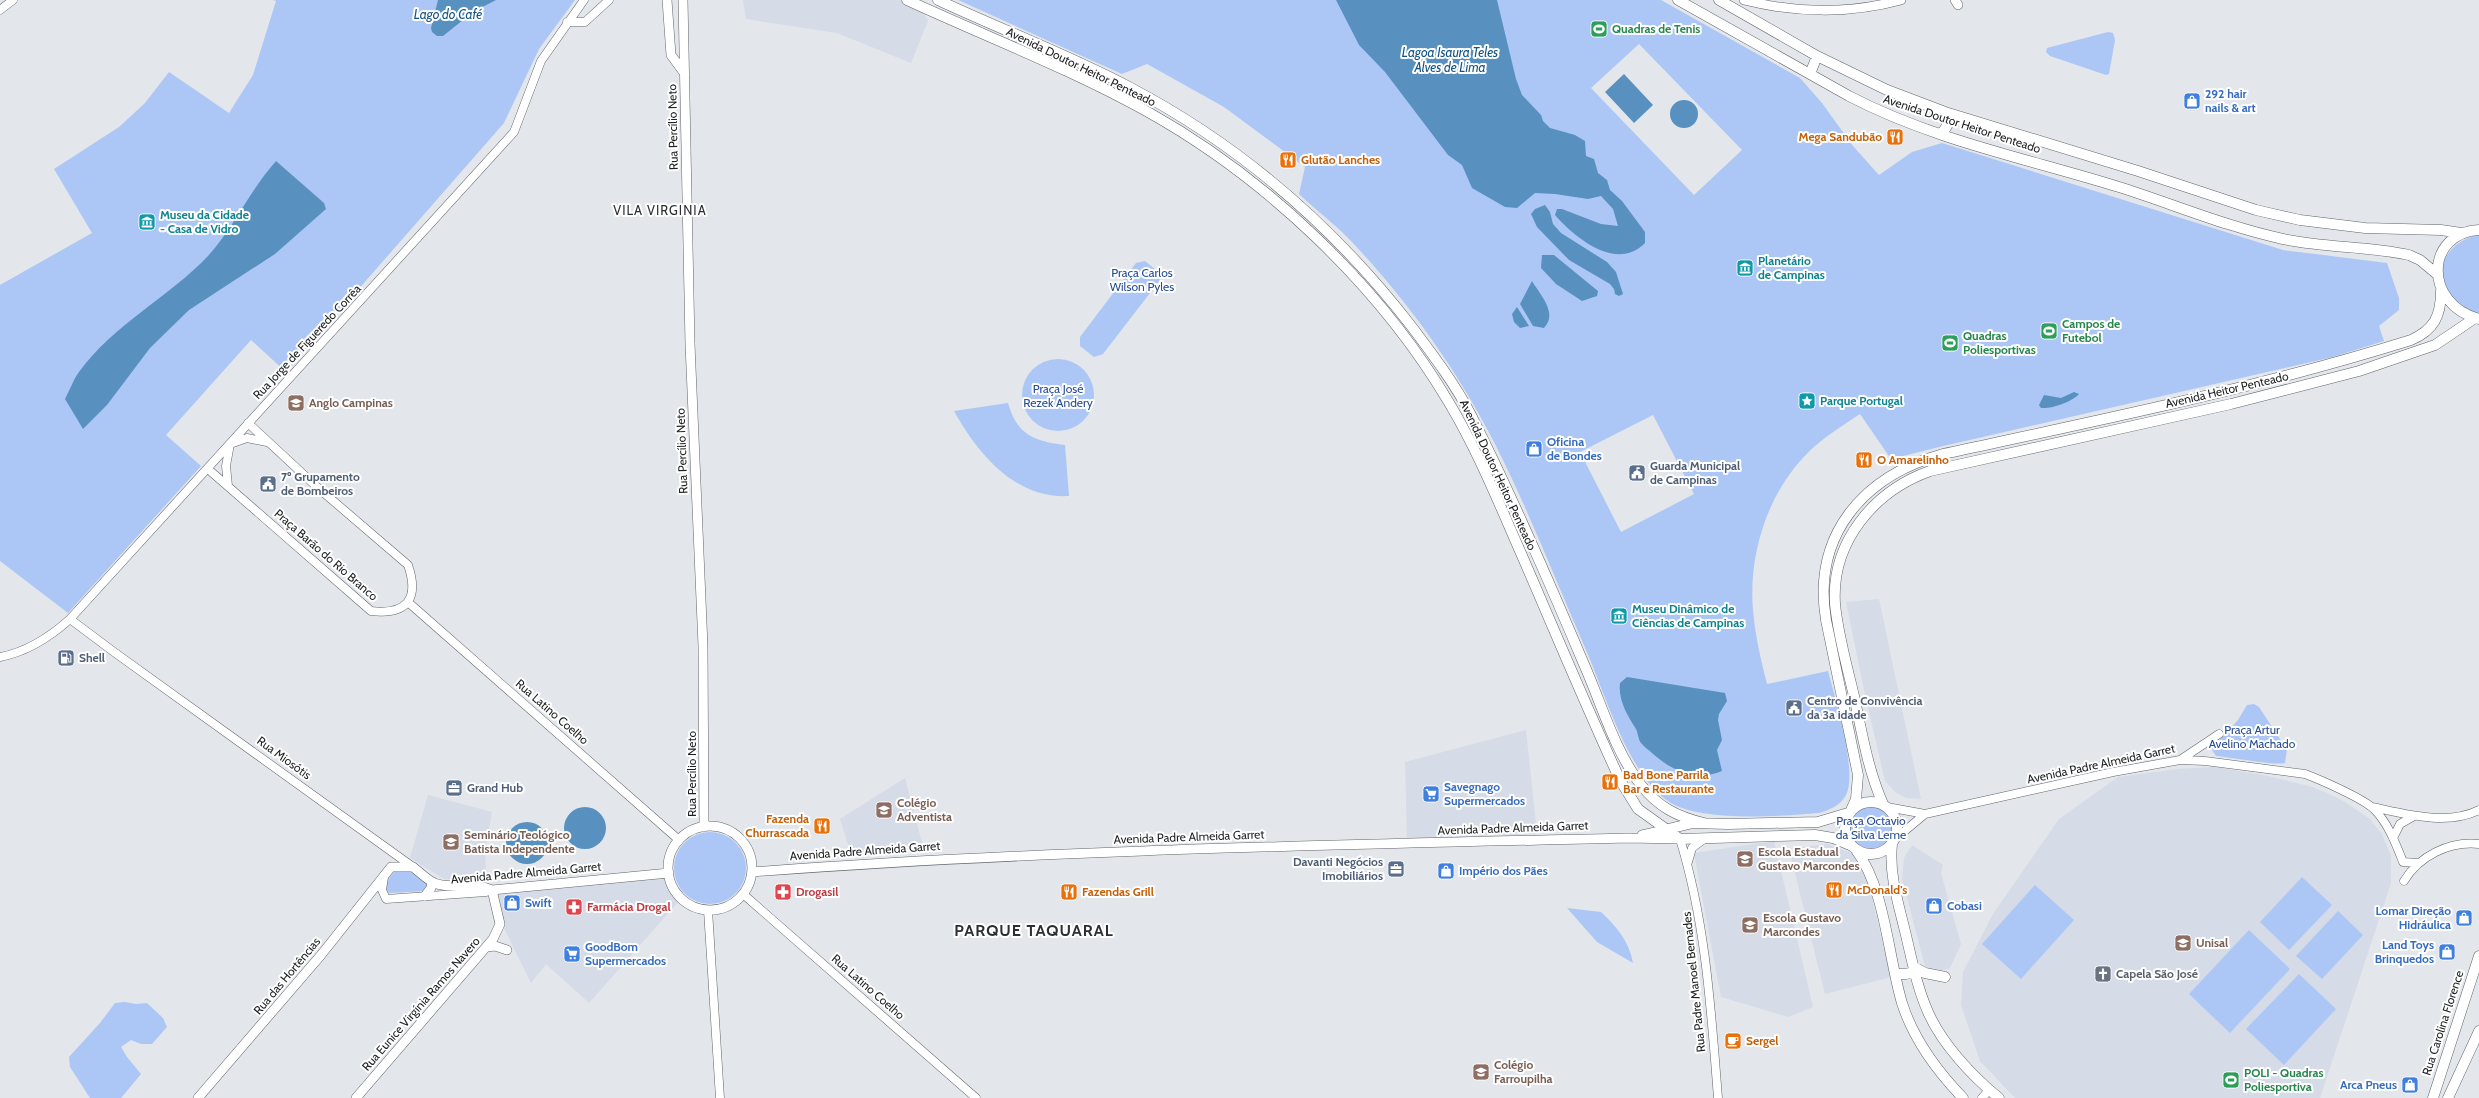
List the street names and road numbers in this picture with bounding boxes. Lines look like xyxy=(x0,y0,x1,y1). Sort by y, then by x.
street label: Avenida Doutor Heitor Penteado xyxy=(1004,24,1159,110)
street label: Rua Percílio Neto xyxy=(664,83,681,170)
street label: Avenida Doutor Heitor Penteado xyxy=(1882,91,2043,156)
street label: Rua Jorge de Figueredo Corrêa xyxy=(250,281,364,402)
street label: Avenida Heitor Penteado xyxy=(2164,368,2290,411)
street label: Avenida Doutor Heitor Penteado xyxy=(1457,397,1540,553)
street label: Rua Percílio Neto xyxy=(672,407,690,494)
street label: Praça Barão do Rio Branco xyxy=(272,506,381,604)
street label: Rua Latino Coelho xyxy=(513,676,592,748)
street label: Rua Percílio Neto xyxy=(684,731,699,817)
street label: Rua Miosótis xyxy=(254,733,314,782)
street label: Avenida Padre Almeida Garret xyxy=(2026,740,2176,787)
street label: Avenida Padre Almeida Garret xyxy=(1437,817,1589,838)
street label: Avenida Padre Almeida Garret xyxy=(1113,826,1265,847)
street label: Avenida Padre Almeida Garret xyxy=(789,838,941,863)
street label: Avenida Padre Almeida Garret xyxy=(450,858,602,887)
street label: Rua Padre Manoel Bernades xyxy=(1679,911,1708,1053)
street label: Rua Eunice Virgínia Ramos Navero xyxy=(358,933,483,1074)
street label: Rua das Hortências xyxy=(250,934,323,1017)
street label: Rua Latino Coelho xyxy=(829,951,908,1023)
street label: Rua Carolina Florence xyxy=(2418,968,2467,1077)

